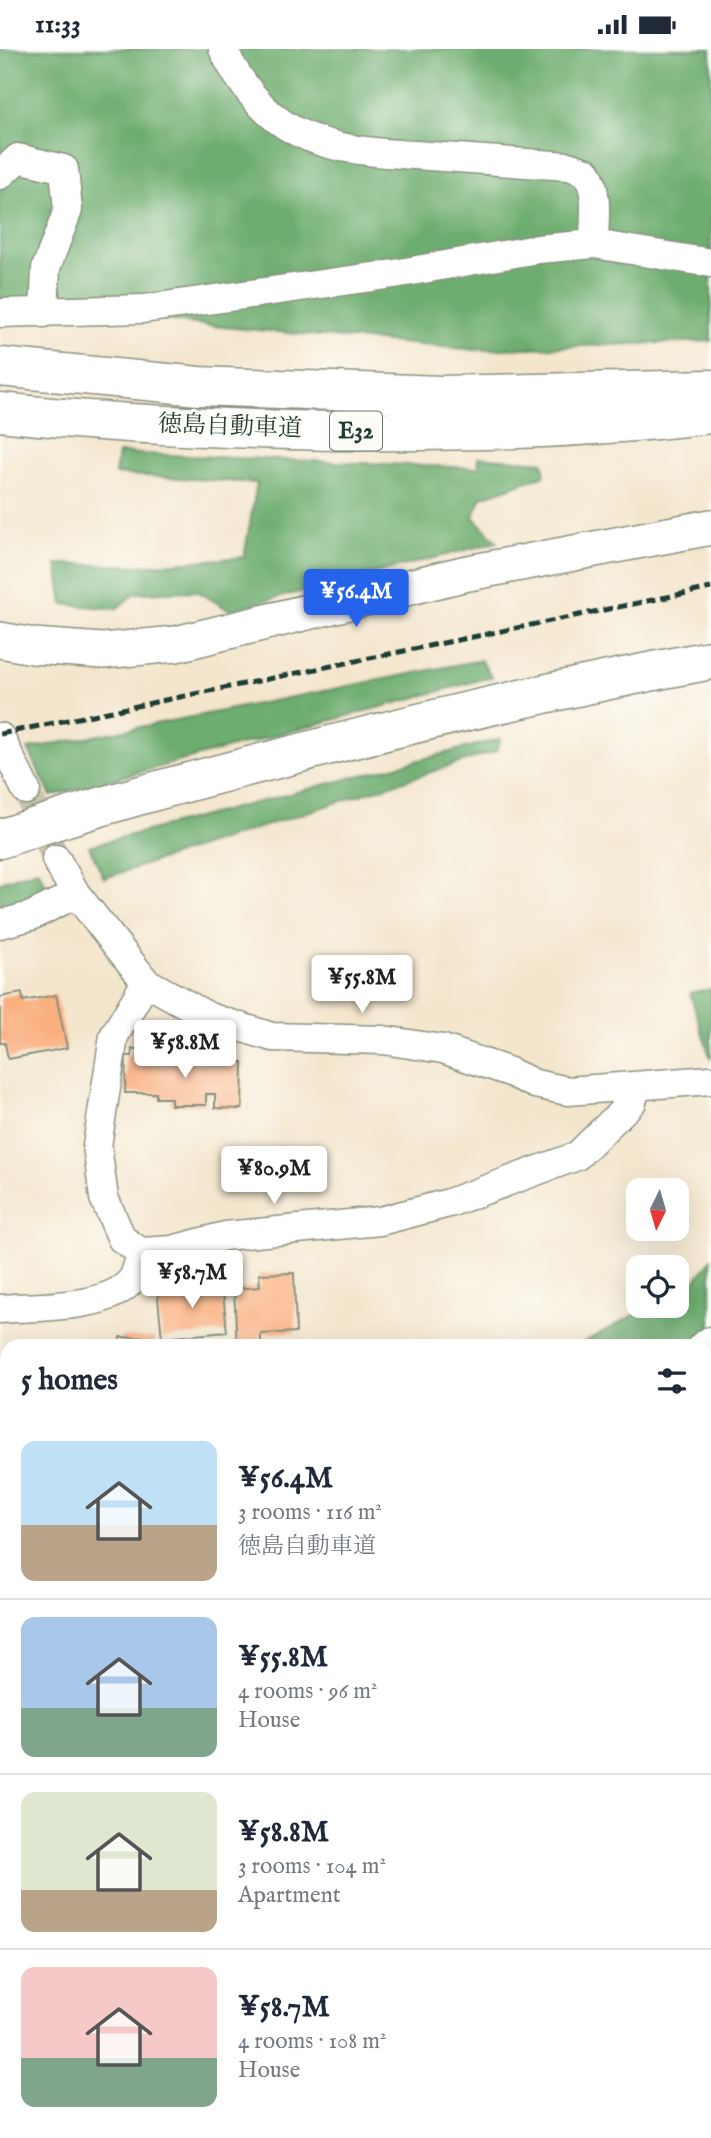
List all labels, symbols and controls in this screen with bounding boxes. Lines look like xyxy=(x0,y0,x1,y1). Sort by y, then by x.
text: 11:33 xyxy=(35,8,81,41)
street label: 徳島自動車道 xyxy=(158,409,302,445)
road number: E32 xyxy=(330,411,382,451)
pin: ¥56.4M xyxy=(299,569,413,629)
text: ¥56.4M xyxy=(320,577,392,606)
pin: ¥55.8M xyxy=(305,955,419,1015)
text: ¥55.8M xyxy=(327,963,397,992)
pin: ¥58.8M xyxy=(128,1021,242,1080)
text: ¥58.8M xyxy=(150,1028,220,1057)
pin: ¥80.9M xyxy=(217,1147,331,1206)
text: ¥80.9M xyxy=(237,1154,311,1183)
north arrow xyxy=(626,1178,690,1241)
map controls xyxy=(626,1178,689,1318)
pin: ¥58.7M xyxy=(135,1251,249,1310)
button: locate xyxy=(626,1255,689,1318)
text: ¥58.7M xyxy=(157,1258,227,1287)
text: 5 homes xyxy=(21,1362,118,1400)
icon: filters xyxy=(653,1362,691,1400)
text: ¥56.4M xyxy=(238,1460,333,1498)
icon: home xyxy=(77,1469,161,1553)
text: 3 rooms · 116 m² xyxy=(238,1498,382,1527)
text: 徳島自動車道 xyxy=(238,1532,376,1561)
text: ¥55.8M xyxy=(238,1639,328,1677)
icon: home xyxy=(77,1645,161,1729)
text: 4 rooms · 96 m² xyxy=(238,1677,377,1706)
text: House xyxy=(238,1706,300,1735)
text: ¥58.8M xyxy=(238,1814,329,1852)
icon: home xyxy=(77,1820,161,1904)
text: 3 rooms · 104 m² xyxy=(238,1852,386,1881)
text: Apartment xyxy=(238,1881,341,1910)
text: ¥58.7M xyxy=(238,1989,330,2027)
icon: home xyxy=(77,1995,161,2079)
text: 4 rooms · 108 m² xyxy=(238,2027,386,2056)
text: House xyxy=(238,2056,300,2085)

